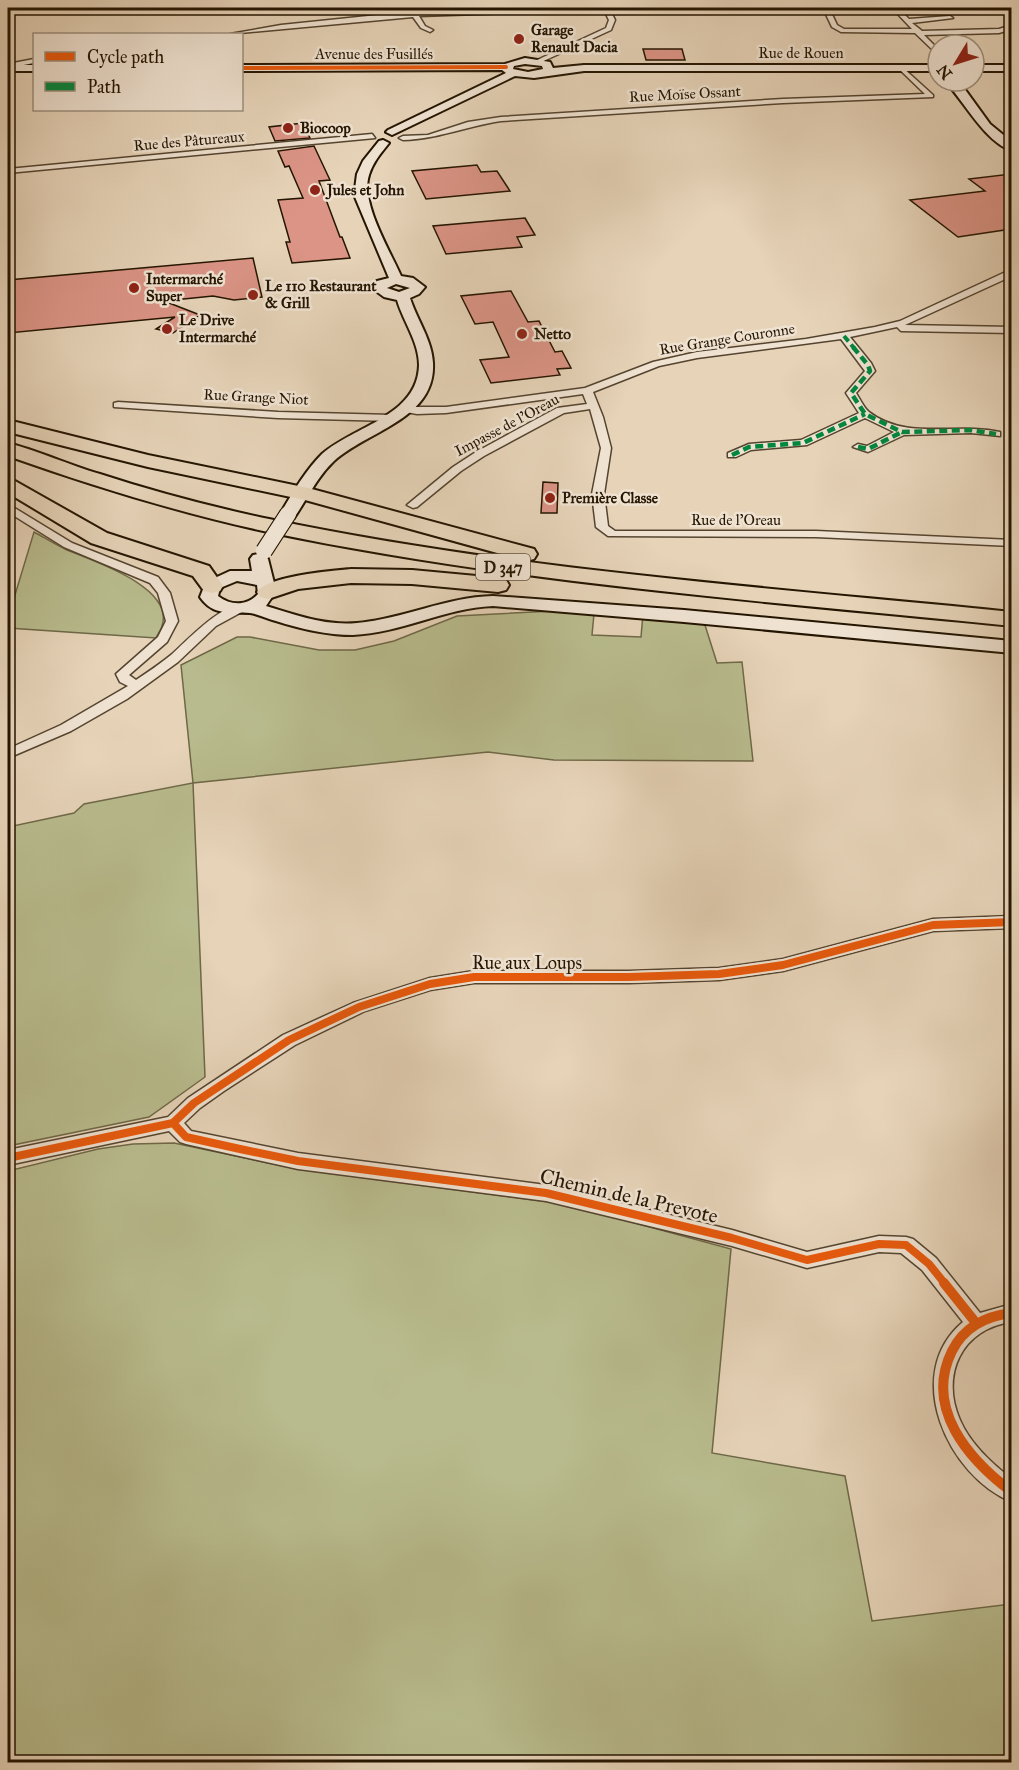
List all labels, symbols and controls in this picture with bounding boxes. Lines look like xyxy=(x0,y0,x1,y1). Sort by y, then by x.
place label: Garage Renault Dacia xyxy=(531,21,618,56)
marker: Garage Renault Dacia xyxy=(512,32,526,46)
legend xyxy=(33,33,243,111)
north arrow xyxy=(926,33,986,93)
street label: Rue de Rouen xyxy=(758,44,844,62)
street label: Avenue des Fusillés xyxy=(314,45,433,63)
text: Cycle path xyxy=(87,46,164,68)
text: N xyxy=(933,60,956,83)
text: Path xyxy=(87,76,121,98)
street label: Rue Moïse Ossant xyxy=(629,82,742,106)
place label: Biocoop xyxy=(300,119,351,138)
marker: Biocoop xyxy=(281,121,295,135)
street label: Rue des Pâtureaux xyxy=(133,127,245,155)
place label: Jules et John xyxy=(325,181,405,200)
marker: Jules et John xyxy=(308,183,322,197)
place label: Intermarché Super xyxy=(146,270,224,306)
place label: Le 110 Restaurant & Grill xyxy=(265,277,377,312)
marker: Intermarché Super xyxy=(127,281,141,295)
marker: Le 110 Restaurant & Grill xyxy=(246,288,260,302)
place label: Le Drive Intermarché xyxy=(179,311,257,346)
street label: Rue Grange Couronne xyxy=(658,319,796,359)
marker: Le Drive Intermarché xyxy=(160,322,174,336)
place label: Netto xyxy=(534,325,571,343)
marker: Netto xyxy=(515,327,529,341)
street label: Rue Grange Niot xyxy=(203,385,310,409)
street label: Impasse de l'Oreau xyxy=(452,390,562,460)
place label: Première Classe xyxy=(562,489,659,507)
marker: Première Classe xyxy=(543,491,557,505)
street label: Rue de l'Oreau xyxy=(691,511,781,529)
road number: D 347 xyxy=(476,554,530,580)
street label: Rue aux Loups xyxy=(472,952,582,974)
street label: Chemin de la Prevote xyxy=(537,1163,721,1229)

